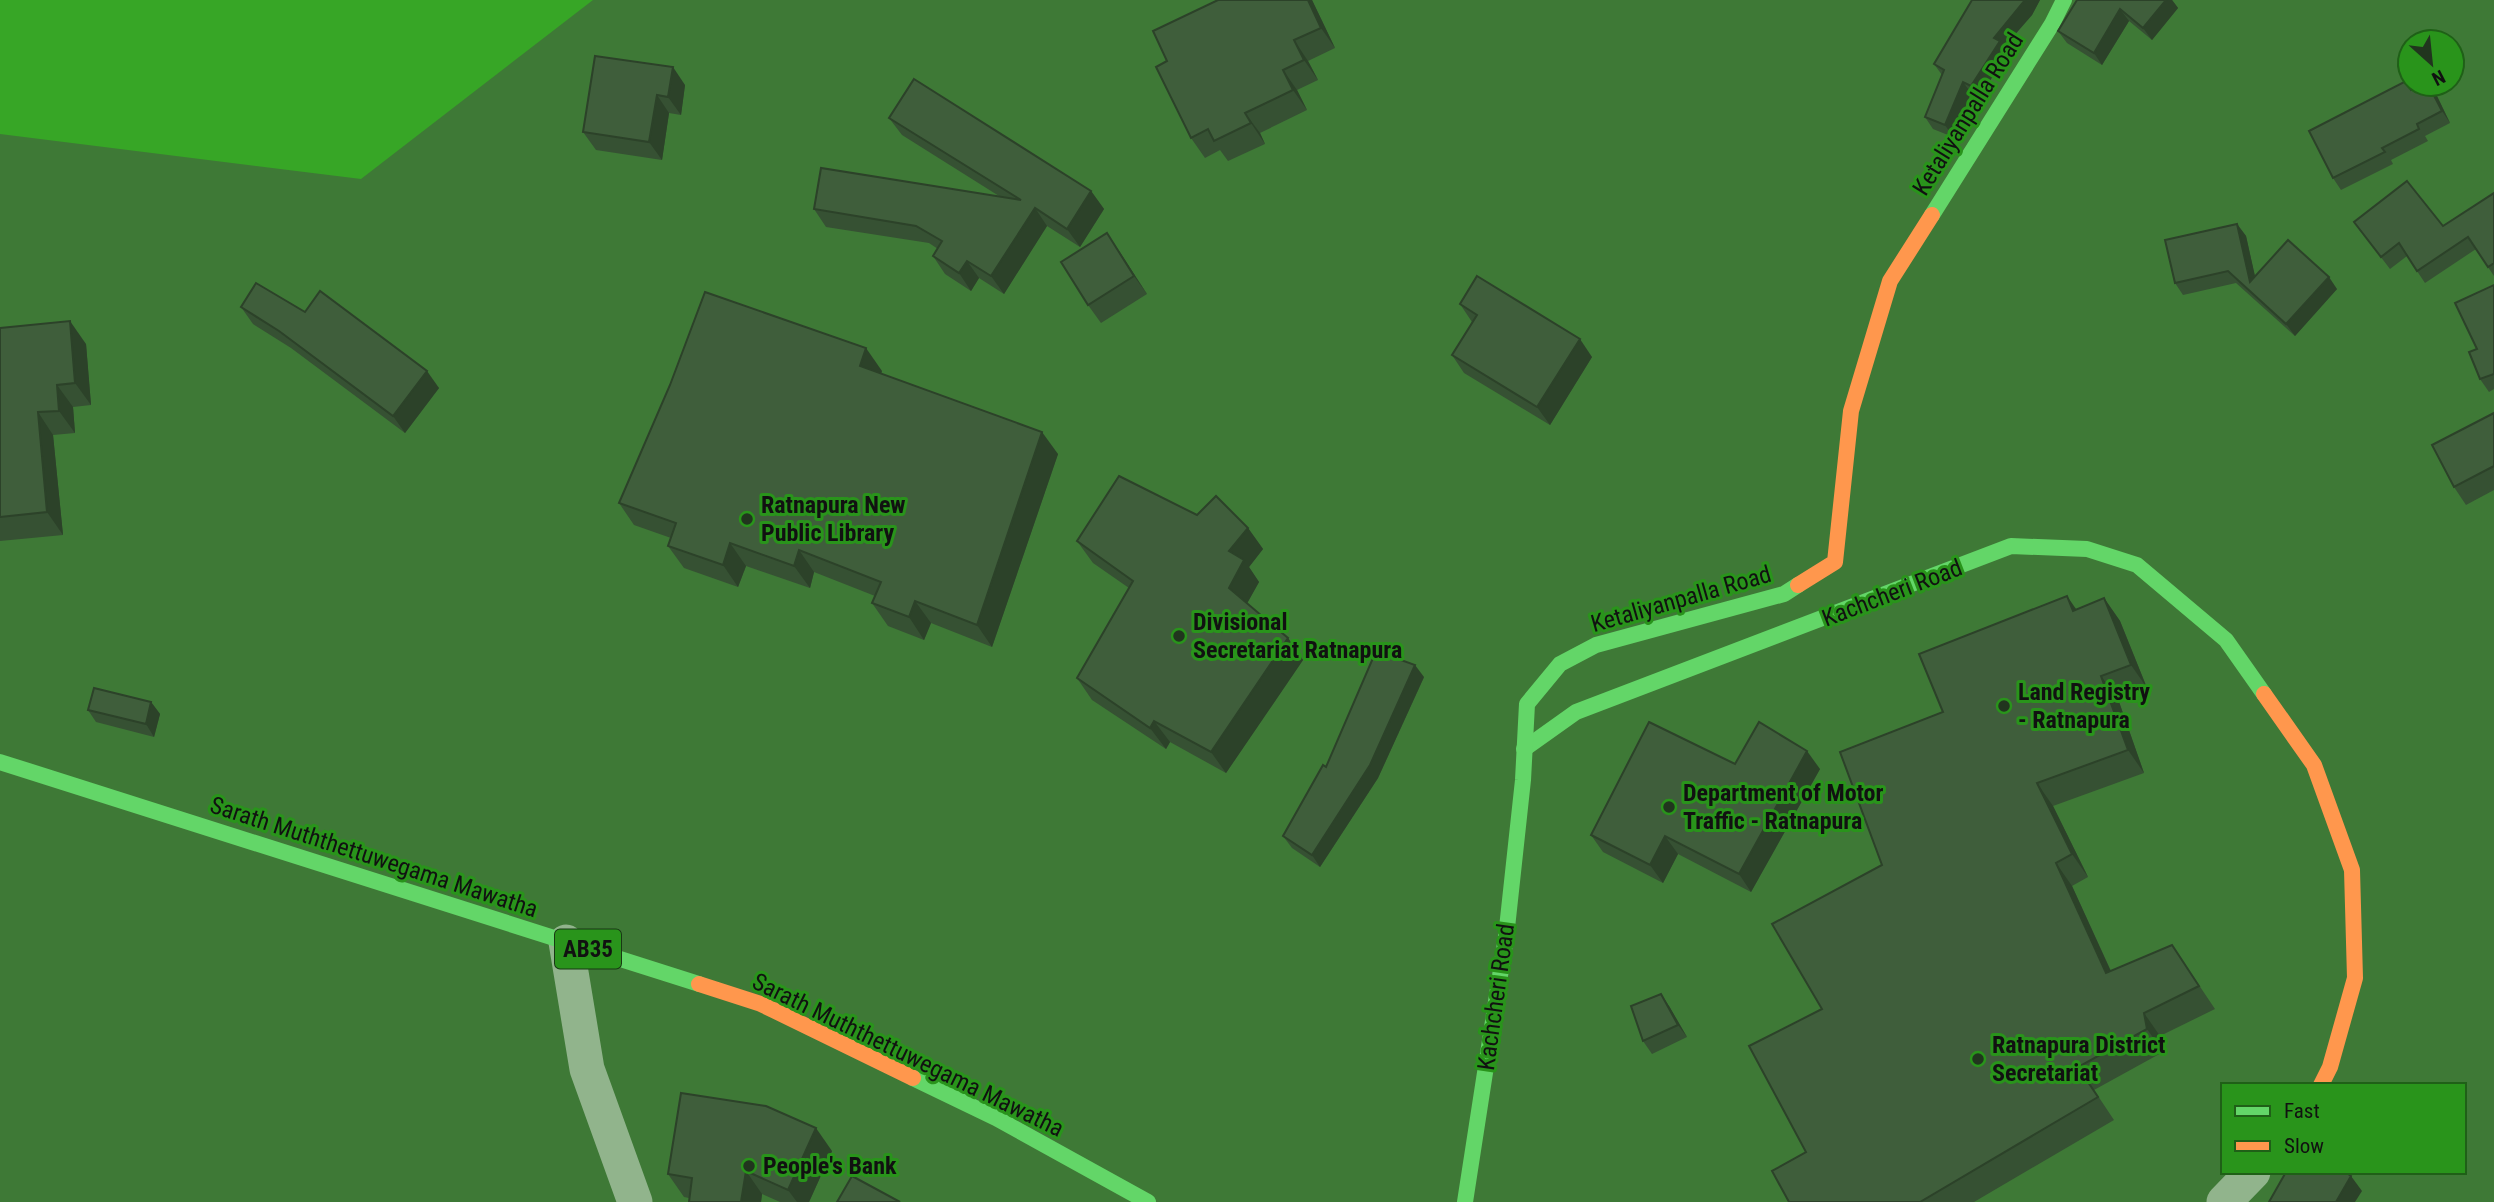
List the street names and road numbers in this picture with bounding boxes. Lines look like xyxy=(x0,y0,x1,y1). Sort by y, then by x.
street label: Ketaliyanpalla Road xyxy=(1907,28,2029,200)
street label: Kachcheri Road xyxy=(1818,553,1966,633)
street label: Ketaliyanpalla Road xyxy=(1588,560,1774,638)
street label: Sarath Muththettuwegama Mawatha xyxy=(207,791,541,923)
street label: Kachcheri Road xyxy=(1472,922,1520,1072)
road number: AB35 xyxy=(555,930,621,968)
street label: Sarath Muththettuwegama Mawatha xyxy=(748,967,1068,1143)

